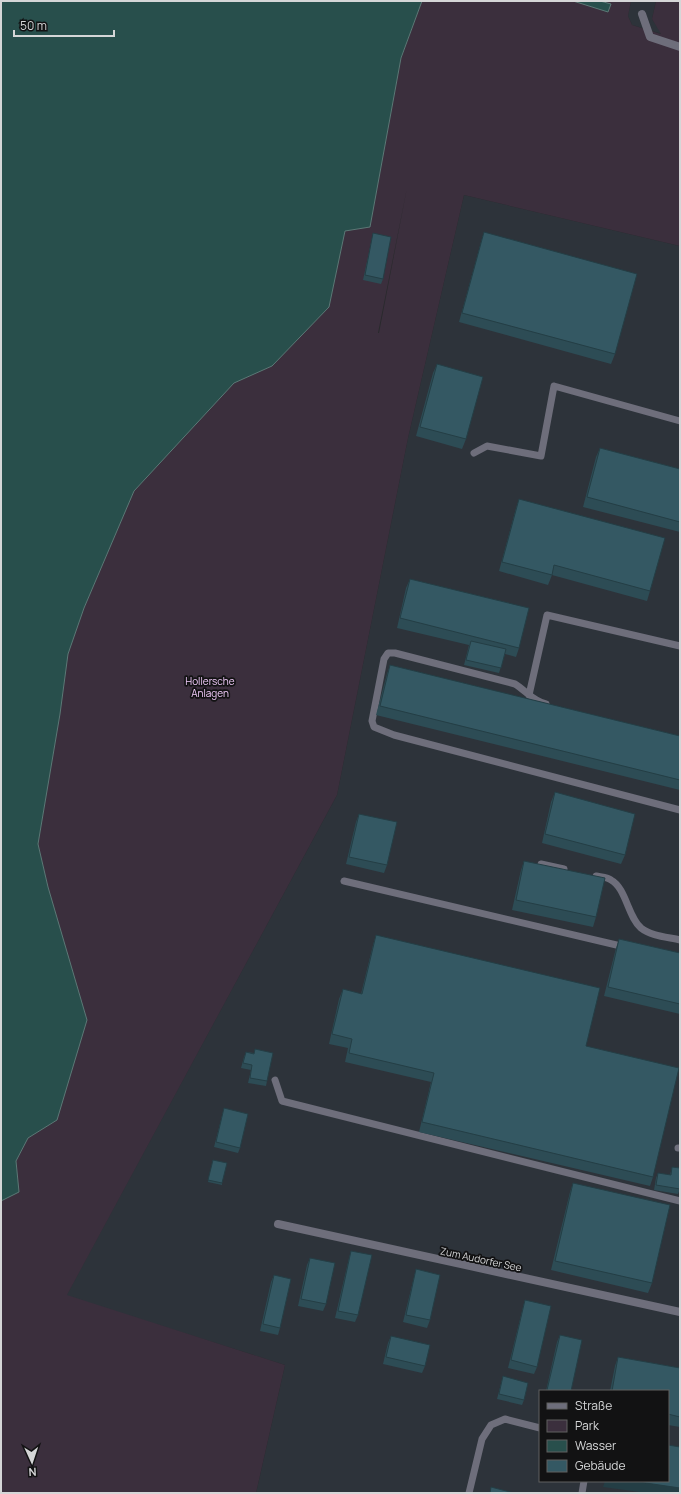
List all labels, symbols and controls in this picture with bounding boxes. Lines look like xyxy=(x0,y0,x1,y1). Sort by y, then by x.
scale bar xyxy=(14,12,114,38)
text: 50 m xyxy=(20,17,47,34)
park label: Hollersche Anlagen xyxy=(185,674,235,700)
street label: Zum Audorfer See xyxy=(439,1244,523,1274)
legend xyxy=(539,1390,669,1482)
text: Straße xyxy=(575,1397,612,1414)
text: Park xyxy=(575,1417,600,1434)
text: Wasser xyxy=(575,1437,617,1454)
north arrow xyxy=(12,1442,52,1482)
text: Gebäude xyxy=(575,1457,626,1474)
text: N xyxy=(28,1465,37,1480)

